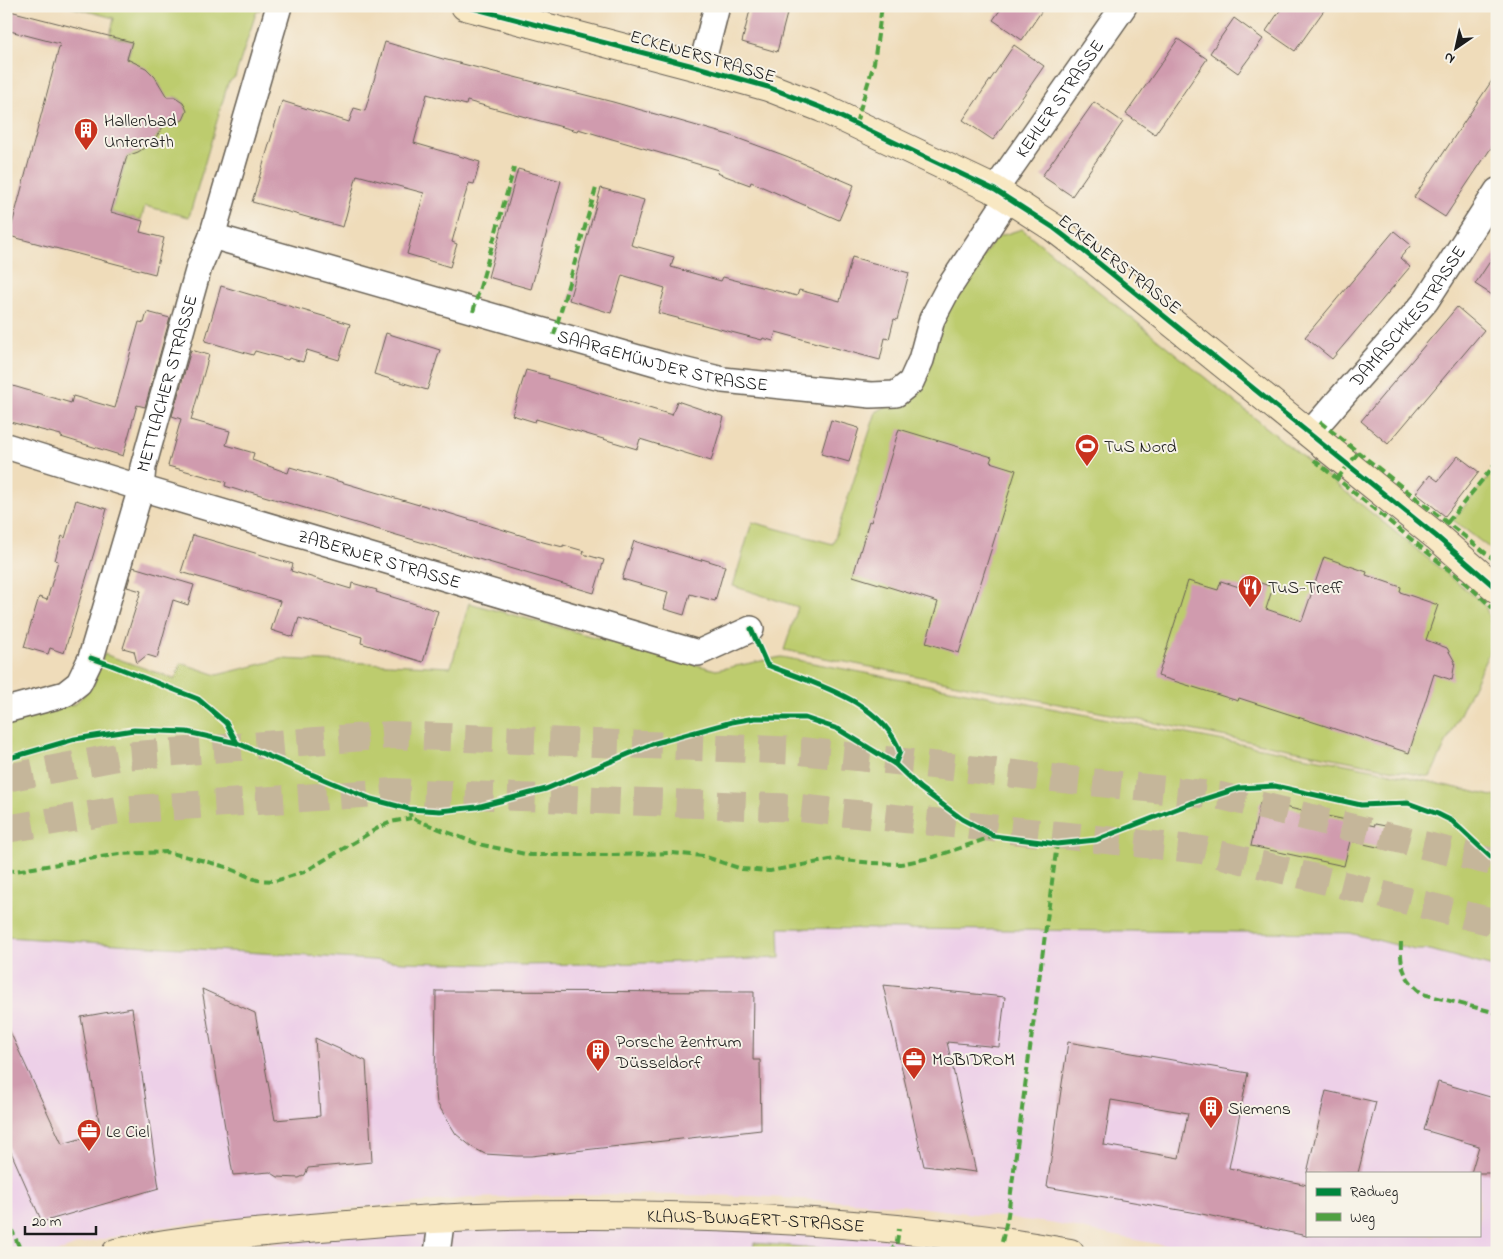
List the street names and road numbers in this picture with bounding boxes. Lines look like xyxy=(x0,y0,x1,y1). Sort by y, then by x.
street label: ECKENERSTRASSE xyxy=(627,25,778,91)
street label: KEHLER STRASSE xyxy=(1010,35,1112,164)
street label: ECKENERSTRASSE xyxy=(1052,209,1186,322)
street label: DAMASCHKESTRASSE xyxy=(1344,241,1474,395)
street label: METTLACHER STRASSE xyxy=(131,292,206,475)
street label: SAARGEMÜNDER STRASSE xyxy=(554,324,769,399)
street label: ZABERNER STRASSE xyxy=(294,524,464,597)
street label: KLAUS-BUNGERT-STRASSE xyxy=(646,1205,866,1241)

